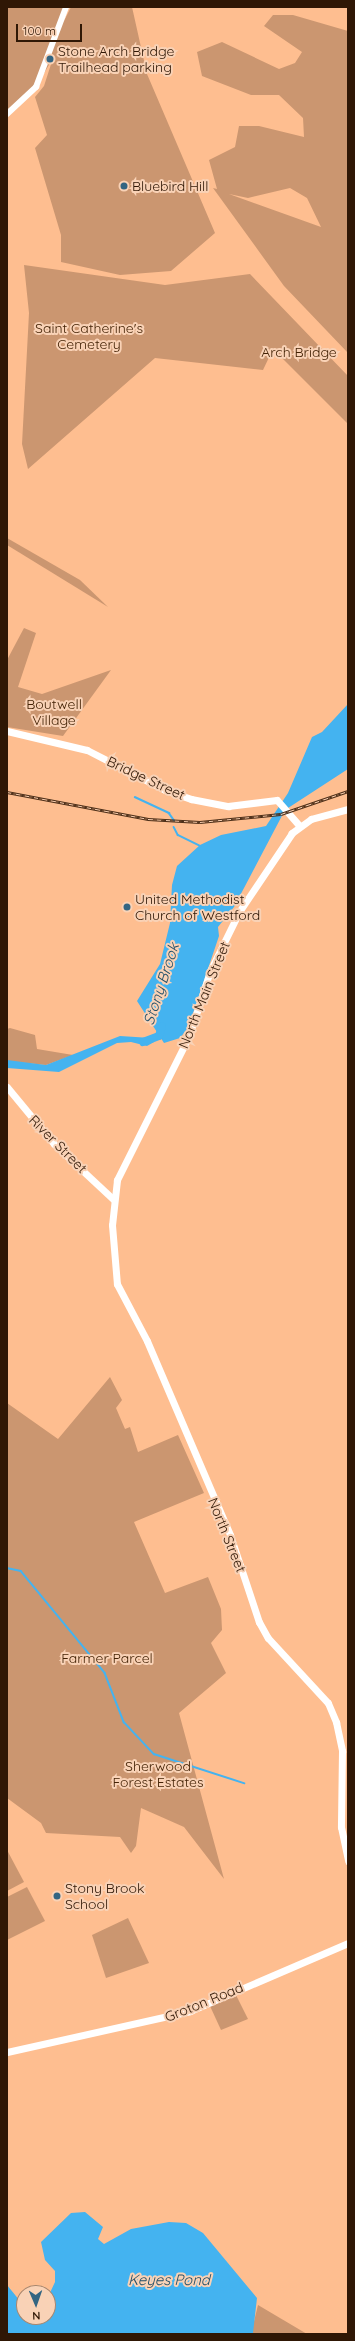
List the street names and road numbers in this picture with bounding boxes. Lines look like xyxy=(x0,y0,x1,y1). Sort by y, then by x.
street label: Bridge Street xyxy=(104,753,188,803)
street label: North Main Street xyxy=(175,939,233,1051)
street label: River Street xyxy=(26,1112,90,1176)
street label: North Street xyxy=(204,1495,250,1575)
street label: Groton Road xyxy=(162,1979,246,2025)

